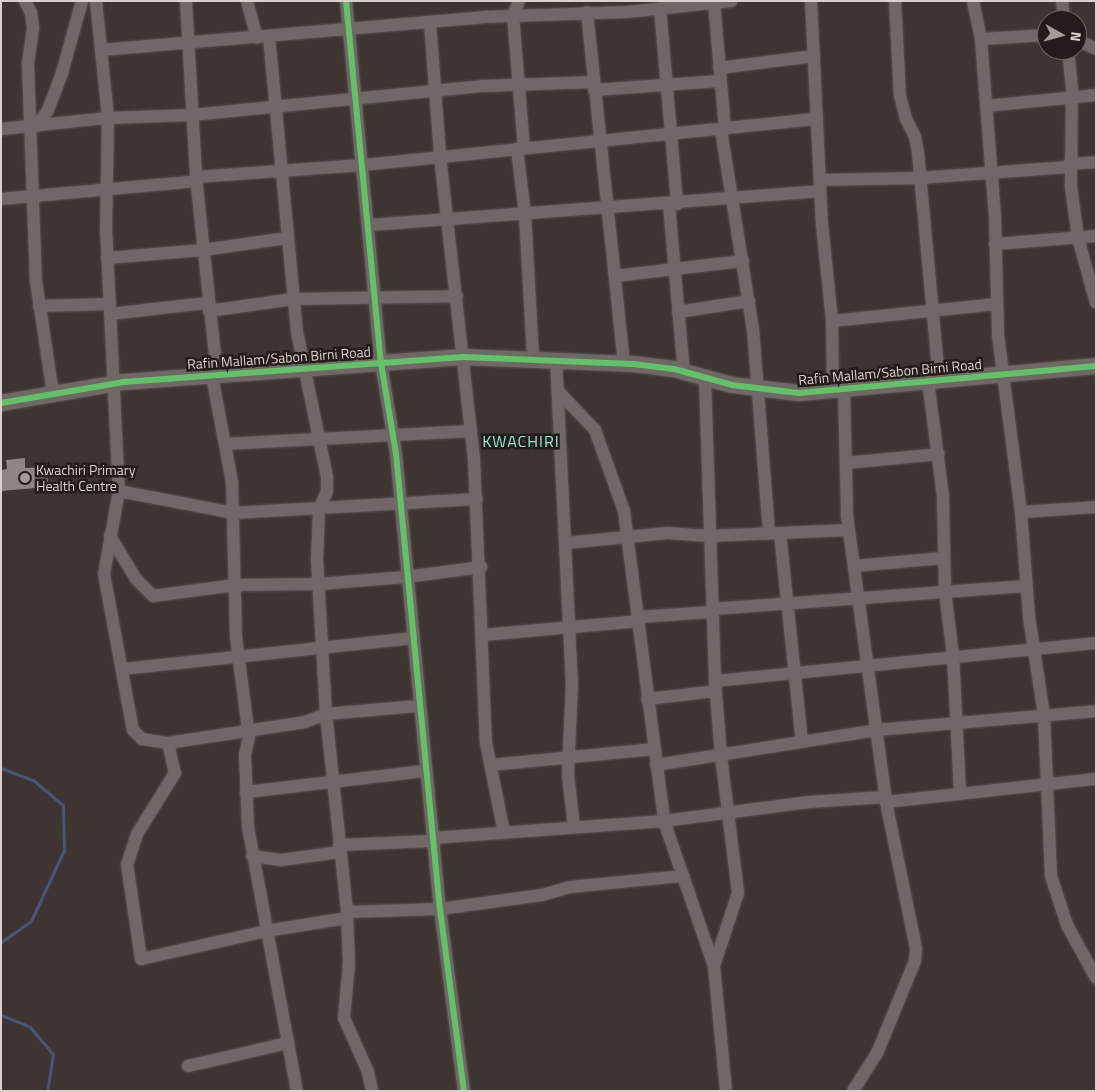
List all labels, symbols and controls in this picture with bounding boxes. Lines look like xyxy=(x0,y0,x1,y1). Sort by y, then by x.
north arrow xyxy=(1037,10,1087,60)
text: N xyxy=(1065,31,1087,43)
street label: Rafin Mallam/Sabon Birni Road xyxy=(187,343,371,373)
street label: Rafin Mallam/Sabon Birni Road xyxy=(798,356,982,388)
district label: KWACHIRI xyxy=(481,431,561,451)
place label: Kwachiri Primary Health Centre xyxy=(36,462,135,494)
marker: Kwachiri Primary Health Centre xyxy=(18,471,32,485)

